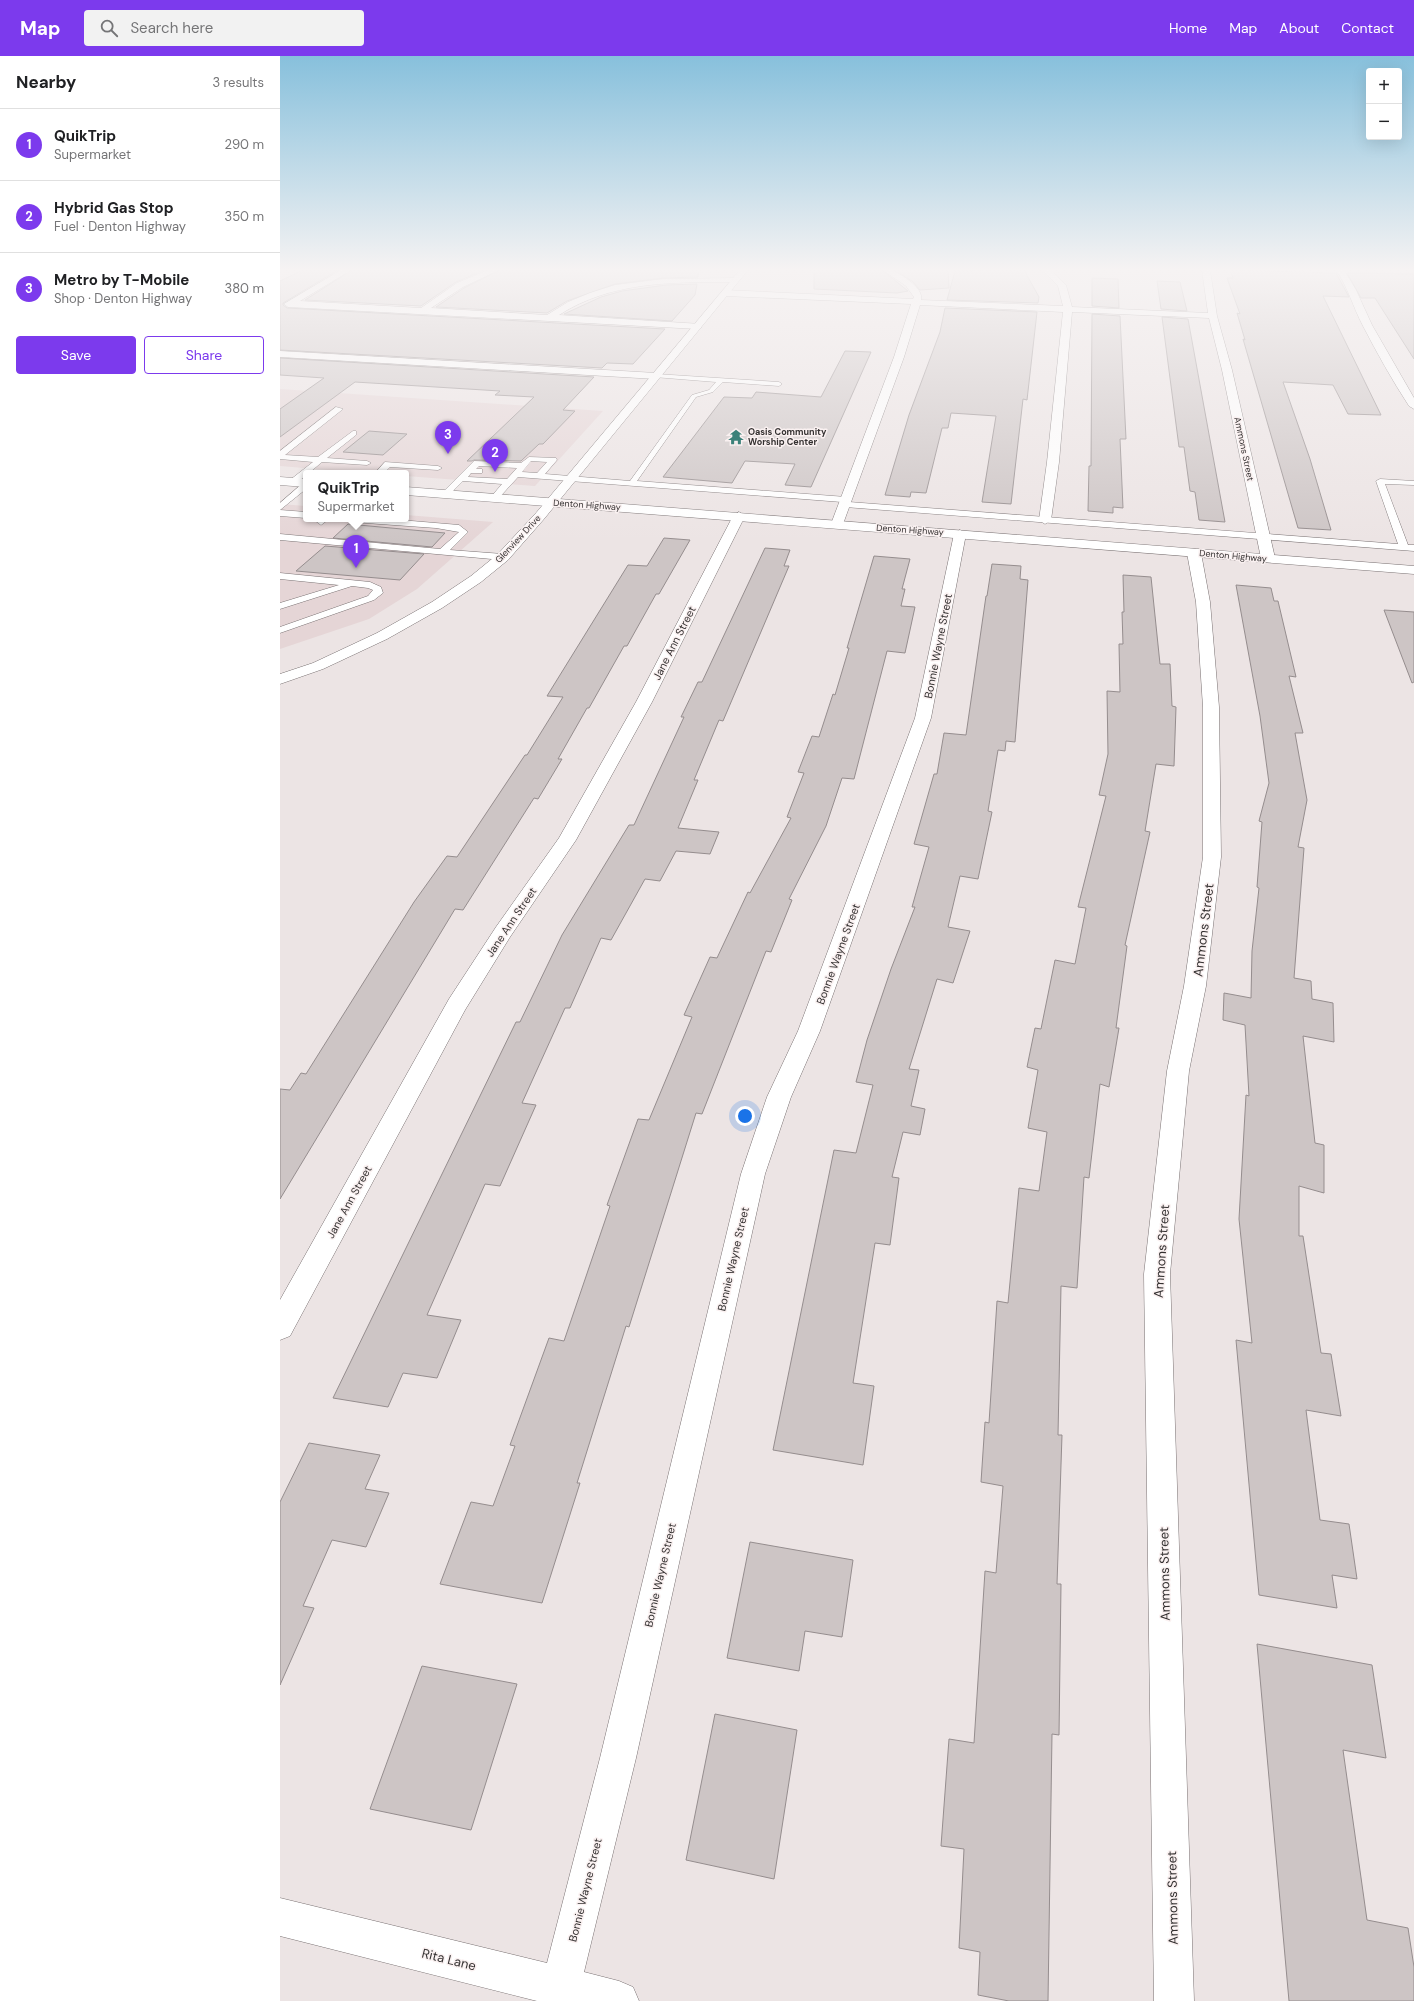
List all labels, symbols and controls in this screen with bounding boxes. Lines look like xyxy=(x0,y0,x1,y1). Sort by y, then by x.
search box xyxy=(84,10,364,46)
text: Map xyxy=(20,16,60,41)
icon: search xyxy=(98,17,120,39)
text: Search here xyxy=(130,18,213,38)
text: Home xyxy=(1169,19,1207,37)
text: Map xyxy=(1229,19,1257,37)
text: About xyxy=(1279,19,1319,37)
text: Contact xyxy=(1341,19,1394,37)
map controls xyxy=(1366,68,1402,140)
button: + xyxy=(1366,68,1402,104)
text: Nearby xyxy=(16,71,76,93)
text: 3 results xyxy=(212,74,264,91)
button: − xyxy=(1366,104,1402,140)
text: QuikTrip xyxy=(54,126,116,146)
text: 1 xyxy=(27,136,31,153)
text: 290 m xyxy=(225,136,264,153)
text: Supermarket xyxy=(54,146,131,163)
text: Hybrid Gas Stop xyxy=(54,198,174,218)
text: 2 xyxy=(25,208,33,225)
text: 350 m xyxy=(224,208,264,225)
text: Fuel · Denton Highway xyxy=(54,218,186,235)
text: Metro by T-Mobile xyxy=(54,270,189,290)
text: 3 xyxy=(25,280,33,297)
text: 380 m xyxy=(224,280,264,297)
text: Shop · Denton Highway xyxy=(54,290,192,307)
button: Save xyxy=(16,336,136,374)
button: Share xyxy=(144,336,264,374)
street label: Ammons Street xyxy=(1231,416,1257,482)
pin: 3 xyxy=(435,421,461,454)
place label: Oasis Community Worship Center xyxy=(748,426,827,448)
temple icon: Oasis Community Worship Center xyxy=(727,428,745,446)
pin: 2 xyxy=(482,439,508,472)
popup xyxy=(303,470,409,522)
text: QuikTrip xyxy=(317,478,380,498)
street label: Denton Highway xyxy=(553,497,621,513)
text: Supermarket xyxy=(317,498,395,515)
street label: Glenview Drive xyxy=(493,512,543,566)
street label: Denton Highway xyxy=(876,522,944,538)
pin: 1 xyxy=(343,535,369,568)
street label: Denton Highway xyxy=(1199,547,1267,565)
street label: Bonnie Wayne Street xyxy=(921,592,955,700)
street label: Jane Ann Street xyxy=(649,604,699,682)
street label: Ammons Street xyxy=(1189,882,1218,978)
street label: Jane Ann Street xyxy=(483,885,539,959)
street label: Bonnie Wayne Street xyxy=(813,902,863,1006)
your location xyxy=(735,1106,755,1126)
street label: Jane Ann Street xyxy=(323,1163,375,1241)
street label: Ammons Street xyxy=(1150,1204,1173,1298)
street label: Bonnie Wayne Street xyxy=(714,1206,752,1312)
street label: Bonnie Wayne Street xyxy=(641,1522,679,1628)
street label: Ammons Street xyxy=(1155,1527,1174,1621)
street label: Bonnie Wayne Street xyxy=(565,1837,605,1943)
street label: Ammons Street xyxy=(1163,1851,1182,1945)
street label: Rita Lane xyxy=(420,1945,478,1974)

